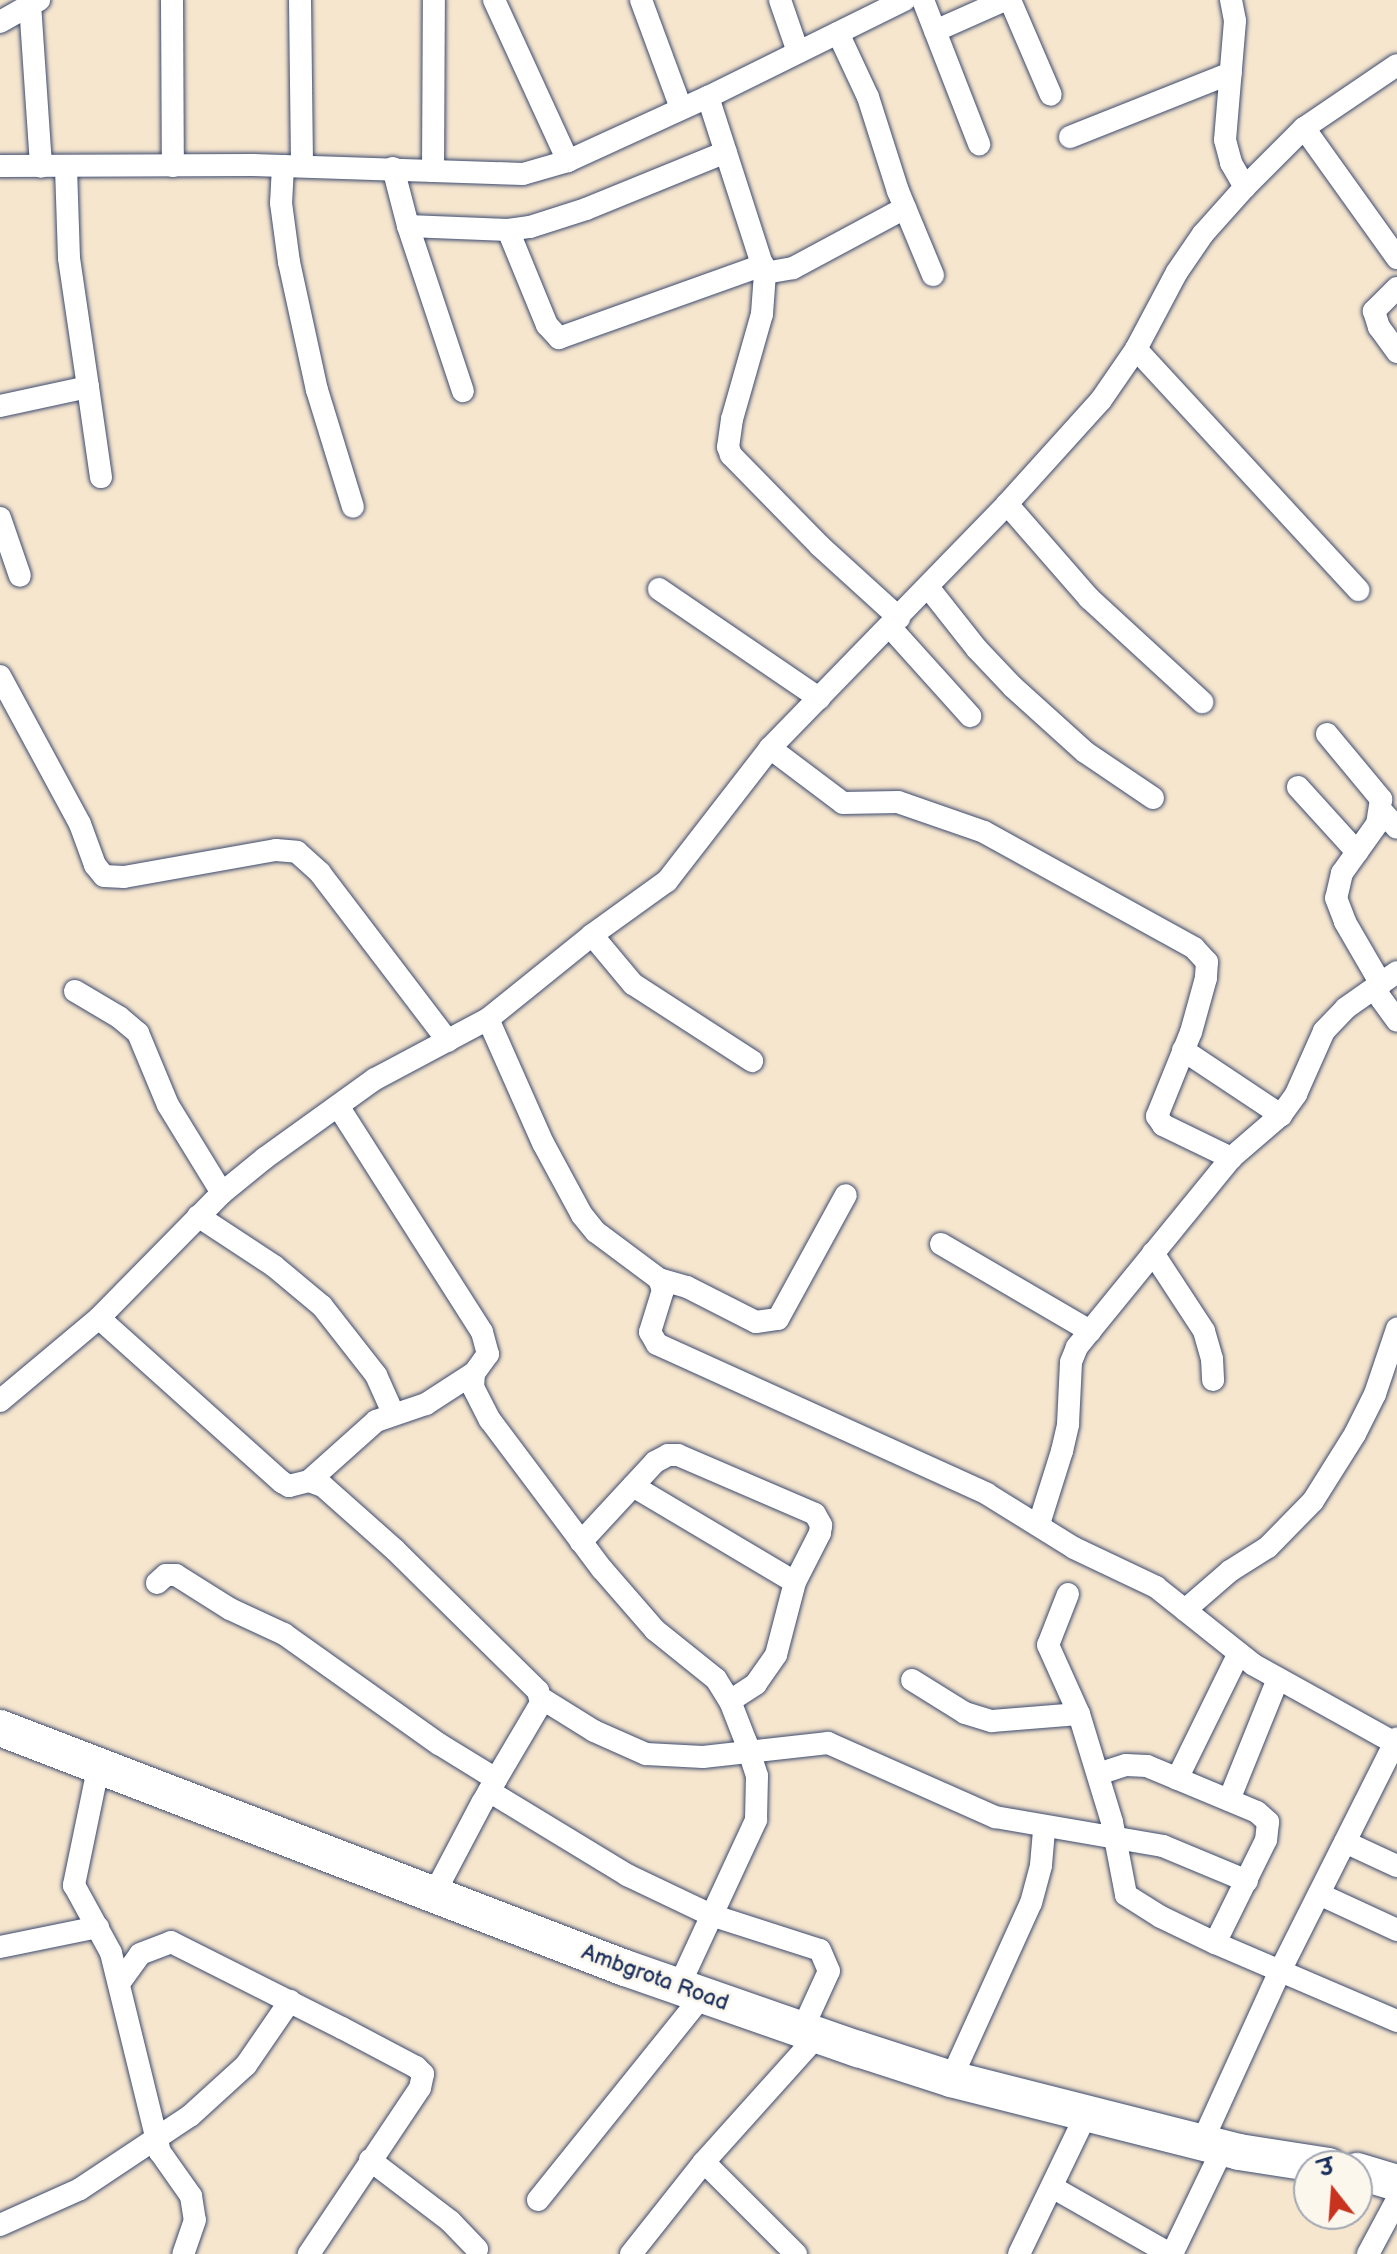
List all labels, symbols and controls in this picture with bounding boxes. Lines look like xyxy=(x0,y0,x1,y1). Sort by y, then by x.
street label: Ambgrota Road xyxy=(578,1939,732,2017)
north arrow xyxy=(1293,2150,1373,2230)
text: उ xyxy=(1315,2153,1337,2184)

